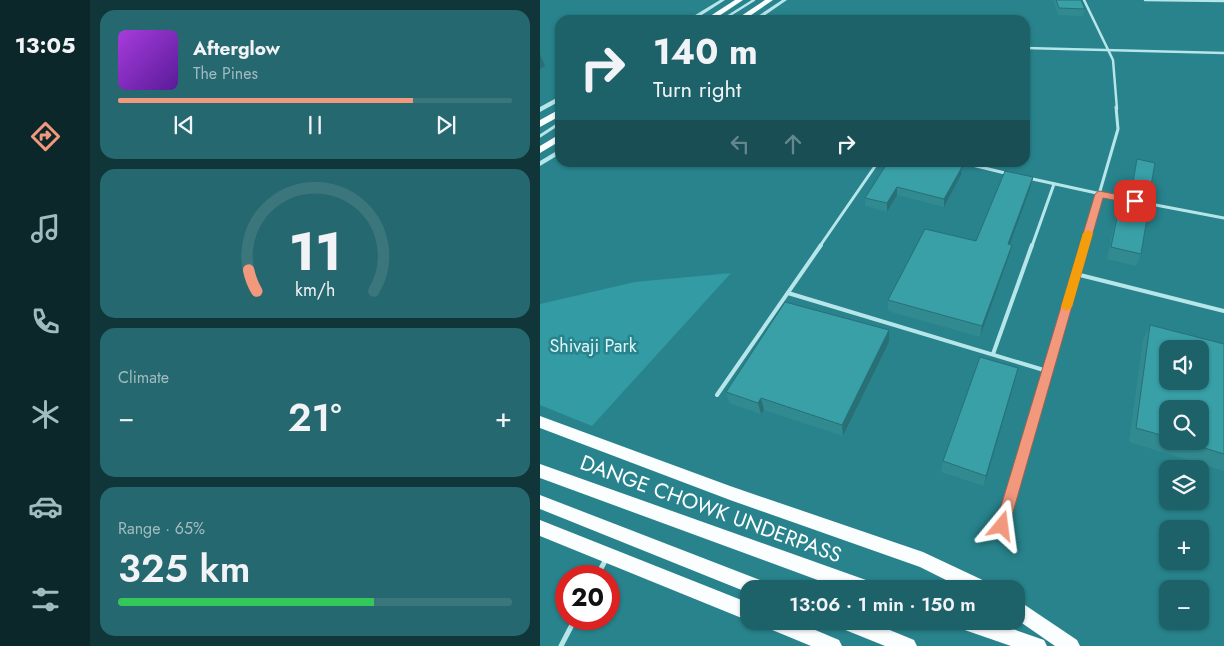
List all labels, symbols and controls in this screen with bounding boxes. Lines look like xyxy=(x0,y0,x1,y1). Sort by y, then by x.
text: 140 m xyxy=(653,27,758,77)
text: 13:05 xyxy=(15,29,75,61)
text: Afterglow xyxy=(193,35,280,62)
icon: right xyxy=(570,35,635,100)
text: The Pines xyxy=(193,62,258,85)
text: Turn right xyxy=(653,73,741,105)
icon: previous xyxy=(170,111,198,139)
icon: pause xyxy=(301,111,329,139)
icon: next xyxy=(432,111,460,139)
icon: directions xyxy=(28,119,63,154)
icon: left xyxy=(726,130,754,158)
icon: ahead xyxy=(779,130,807,158)
icon: right xyxy=(832,130,860,158)
pin xyxy=(1114,180,1156,222)
icon: arrive xyxy=(1121,187,1149,215)
icon: music xyxy=(28,211,63,246)
text: 11 xyxy=(289,214,341,290)
text: km/h xyxy=(295,277,335,303)
icon: phone xyxy=(28,304,63,339)
park label: Shivaji Park xyxy=(549,333,637,359)
map controls xyxy=(1159,340,1209,630)
button: sound xyxy=(1159,340,1209,390)
text: Climate xyxy=(118,366,169,389)
text: 21° xyxy=(288,390,341,445)
icon: climate xyxy=(28,397,63,432)
text: − xyxy=(118,397,135,438)
text: + xyxy=(495,397,512,438)
button: search xyxy=(1159,400,1209,450)
street label: DANGE CHOWK UNDERPASS xyxy=(576,448,846,570)
button: layers xyxy=(1159,460,1209,510)
icon: car xyxy=(28,489,63,524)
position arrow xyxy=(975,499,1027,551)
text: Range · 65% xyxy=(118,517,205,540)
button: + xyxy=(1159,520,1209,570)
text: 325 km xyxy=(118,541,251,596)
speed limit sign: 20 xyxy=(555,565,620,630)
button: − xyxy=(1159,580,1209,630)
icon: filters xyxy=(28,582,63,617)
text: 13:06 · 1 min · 150 m xyxy=(789,591,976,618)

